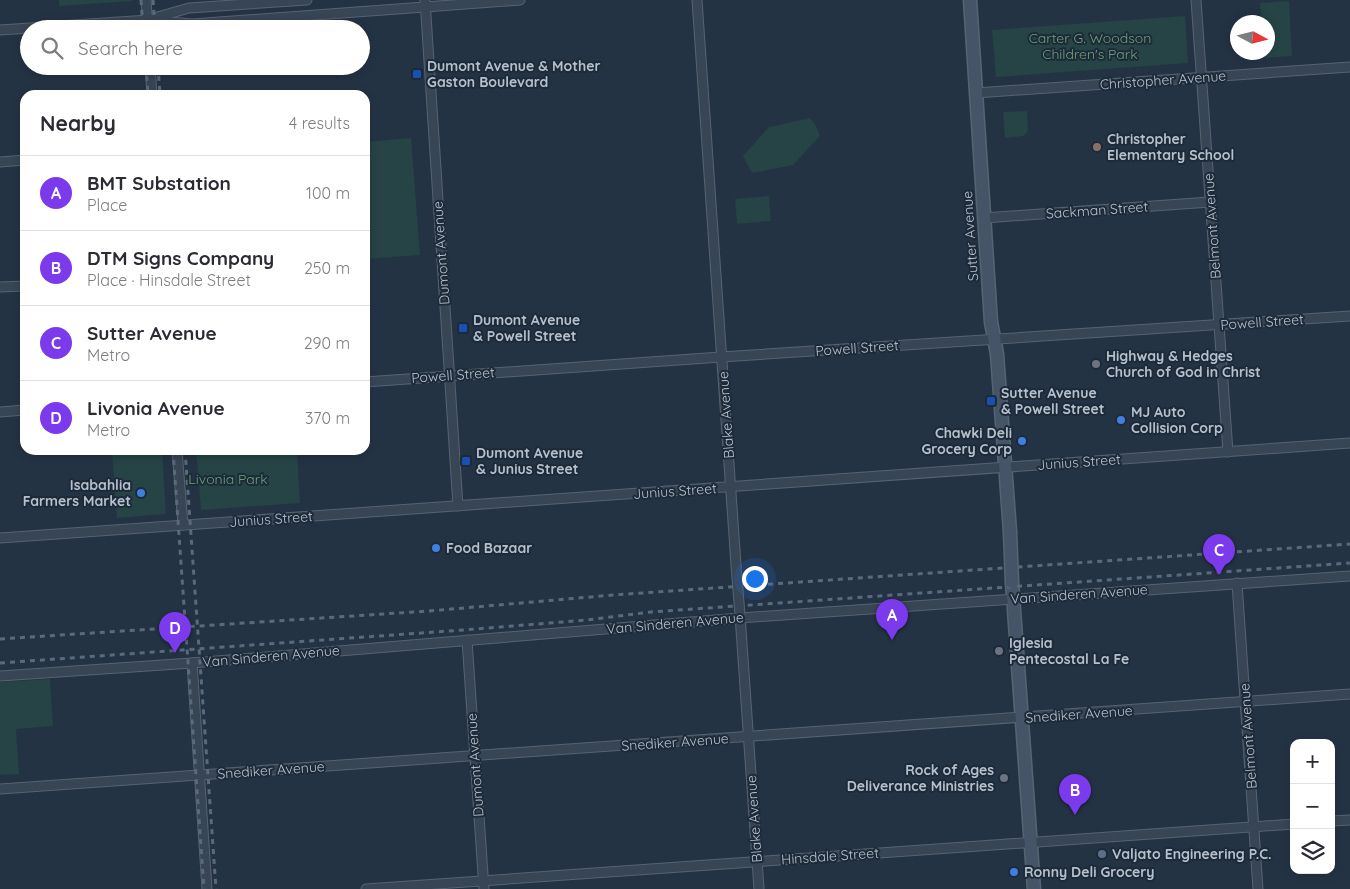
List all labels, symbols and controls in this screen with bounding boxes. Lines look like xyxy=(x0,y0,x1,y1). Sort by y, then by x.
north arrow xyxy=(1230,15,1275,60)
search box xyxy=(20,20,370,75)
park label: Carter G. Woodson Children's Park xyxy=(1029,29,1151,63)
icon: search xyxy=(38,34,66,62)
text: Search here xyxy=(78,36,183,60)
place label: Dumont Avenue & Mother Gaston Boulevard xyxy=(427,57,601,91)
street label: Christopher Avenue xyxy=(1099,67,1227,93)
marker: Dumont Avenue & Mother Gaston Boulevard xyxy=(411,68,423,80)
text: Nearby xyxy=(40,110,116,136)
text: 4 results xyxy=(289,113,350,133)
place label: Christopher Elementary School xyxy=(1107,130,1234,164)
marker: Christopher Elementary School xyxy=(1091,141,1103,153)
text: BMT Substation xyxy=(87,171,231,195)
street label: Belmont Avenue xyxy=(1199,172,1225,279)
text: A xyxy=(51,183,61,203)
text: 100 m xyxy=(306,183,350,203)
street label: Sutter Avenue xyxy=(958,190,982,282)
text: Place xyxy=(87,195,127,215)
street label: Sackman Street xyxy=(1045,197,1149,223)
street label: Dumont Avenue xyxy=(428,201,454,305)
text: DTM Signs Company xyxy=(87,246,274,270)
text: B xyxy=(51,258,61,278)
text: 250 m xyxy=(304,258,350,278)
text: Place · Hinsdale Street xyxy=(87,270,251,290)
street label: Powell Street xyxy=(1220,310,1305,334)
place label: Dumont Avenue & Powell Street xyxy=(473,311,580,345)
text: Sutter Avenue xyxy=(87,321,217,345)
marker: Dumont Avenue & Powell Street xyxy=(457,322,469,334)
text: C xyxy=(51,333,61,353)
text: 290 m xyxy=(304,333,350,353)
street label: Powell Street xyxy=(815,336,900,360)
text: Metro xyxy=(87,345,130,365)
place label: Highway & Hedges Church of God in Christ xyxy=(1106,347,1261,381)
marker: Highway & Hedges Church of God in Christ xyxy=(1090,358,1102,370)
street label: Powell Street xyxy=(411,363,496,387)
street label: Blake Avenue xyxy=(714,371,738,459)
place label: Sutter Avenue & Powell Street xyxy=(1001,384,1105,418)
marker: Sutter Avenue & Powell Street xyxy=(985,395,997,407)
text: Livonia Avenue xyxy=(87,396,225,420)
place label: MJ Auto Collision Corp xyxy=(1131,403,1223,437)
text: D xyxy=(50,408,62,428)
text: 370 m xyxy=(305,408,350,428)
marker: MJ Auto Collision Corp xyxy=(1115,414,1127,426)
text: Metro xyxy=(87,420,130,440)
place label: Chawki Deli Grocery Corp xyxy=(922,424,1012,458)
marker: Chawki Deli Grocery Corp xyxy=(1016,435,1028,447)
place label: Dumont Avenue & Junius Street xyxy=(476,444,583,478)
street label: Junius Street xyxy=(1037,450,1122,474)
marker: Dumont Avenue & Junius Street xyxy=(460,455,472,467)
park label: Livonia Park xyxy=(188,470,268,488)
place label: Isabahlia Farmers Market xyxy=(23,476,131,510)
street label: Junius Street xyxy=(633,479,718,503)
marker: Isabahlia Farmers Market xyxy=(135,487,147,499)
street label: Junius Street xyxy=(229,507,314,531)
pin: C xyxy=(1203,534,1235,575)
place label: Food Bazaar xyxy=(446,539,532,557)
marker: Food Bazaar xyxy=(430,542,442,554)
your location xyxy=(742,566,768,592)
street label: Van Sinderen Avenue xyxy=(1010,580,1148,608)
pin: A xyxy=(876,599,908,640)
street label: Van Sinderen Avenue xyxy=(606,608,744,638)
pin: D xyxy=(159,612,191,653)
place label: Iglesia Pentecostal La Fe xyxy=(1009,634,1129,668)
street label: Van Sinderen Avenue xyxy=(202,641,340,671)
marker: Iglesia Pentecostal La Fe xyxy=(993,645,1005,657)
street label: Belmont Avenue xyxy=(1235,682,1261,789)
street label: Snediker Avenue xyxy=(1025,701,1133,727)
street label: Dumont Avenue xyxy=(462,713,488,817)
street label: Snediker Avenue xyxy=(621,729,729,755)
map controls xyxy=(1290,739,1335,874)
button: + xyxy=(1290,739,1335,784)
street label: Snediker Avenue xyxy=(217,757,325,783)
place label: Rock of Ages Deliverance Ministries xyxy=(847,761,994,795)
marker: Rock of Ages Deliverance Ministries xyxy=(998,772,1010,784)
pin: B xyxy=(1059,774,1091,815)
street label: Blake Avenue xyxy=(742,775,766,863)
button: − xyxy=(1290,784,1335,829)
button: layers xyxy=(1290,829,1335,874)
street label: Hinsdale Street xyxy=(781,844,880,868)
place label: Valjato Engineering P.C. xyxy=(1112,845,1271,863)
marker: Valjato Engineering P.C. xyxy=(1096,848,1108,860)
place label: Ronny Deli Grocery xyxy=(1024,863,1155,881)
marker: Ronny Deli Grocery xyxy=(1008,866,1020,878)

